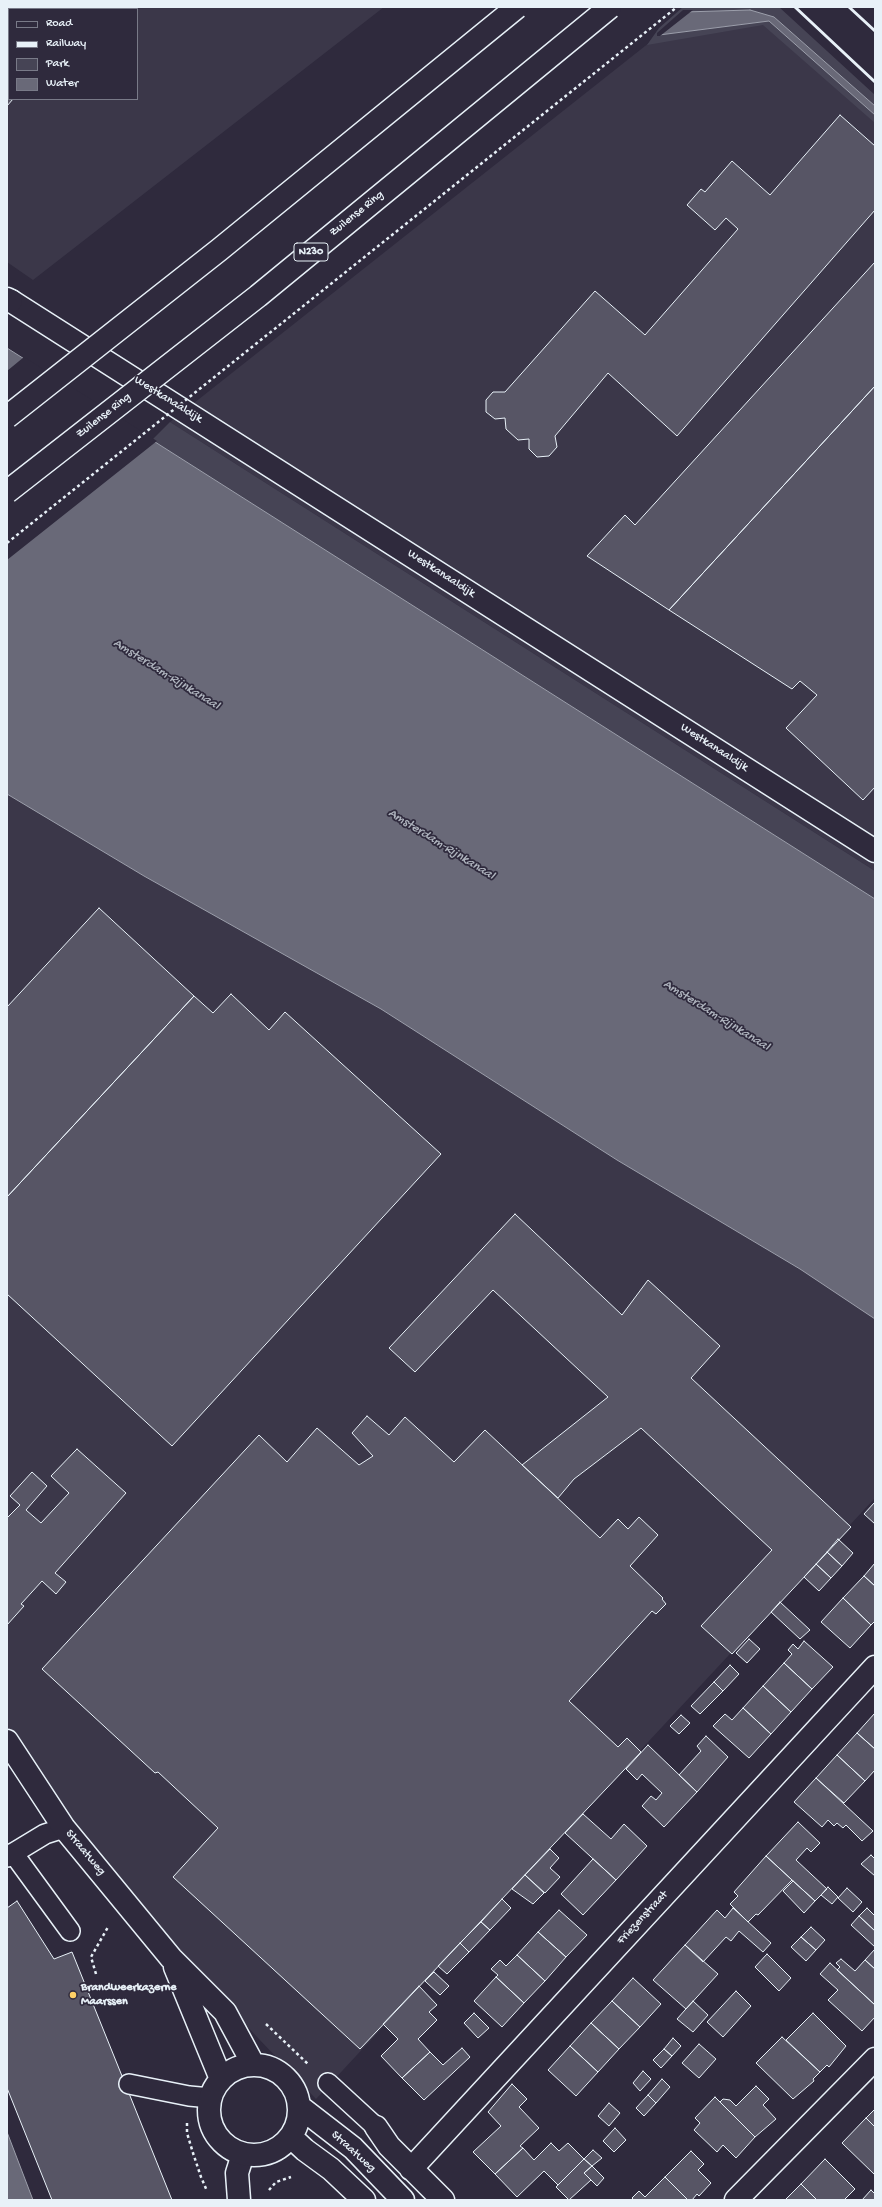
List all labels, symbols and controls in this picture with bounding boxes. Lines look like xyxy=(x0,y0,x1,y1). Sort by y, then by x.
legend xyxy=(8,8,138,100)
text: Road xyxy=(46,17,72,31)
text: Railway xyxy=(46,37,86,51)
text: Park xyxy=(46,57,69,71)
text: Water xyxy=(46,77,78,91)
street label: Zuilense Ring xyxy=(327,188,387,240)
road number: N230 xyxy=(294,243,328,261)
street label: Westkanaaldijk xyxy=(131,373,205,427)
street label: Zuilense Ring xyxy=(74,390,134,442)
street label: Westkanaaldijk xyxy=(404,547,478,601)
water label: Amsterdam-Rijnkanaal xyxy=(110,636,222,714)
street label: Westkanaaldijk xyxy=(677,721,751,775)
water label: Amsterdam-Rijnkanaal xyxy=(385,806,497,884)
water label: Amsterdam-Rijnkanaal xyxy=(660,977,772,1055)
street label: Straatweg xyxy=(62,1827,108,1879)
street label: Friezenstraat xyxy=(614,1888,672,1948)
place label: Brandweerkazerne Maarssen xyxy=(81,1981,176,2009)
marker: Brandweerkazerne Maarssen xyxy=(68,1990,78,2000)
street label: Straatweg xyxy=(328,2128,378,2176)

